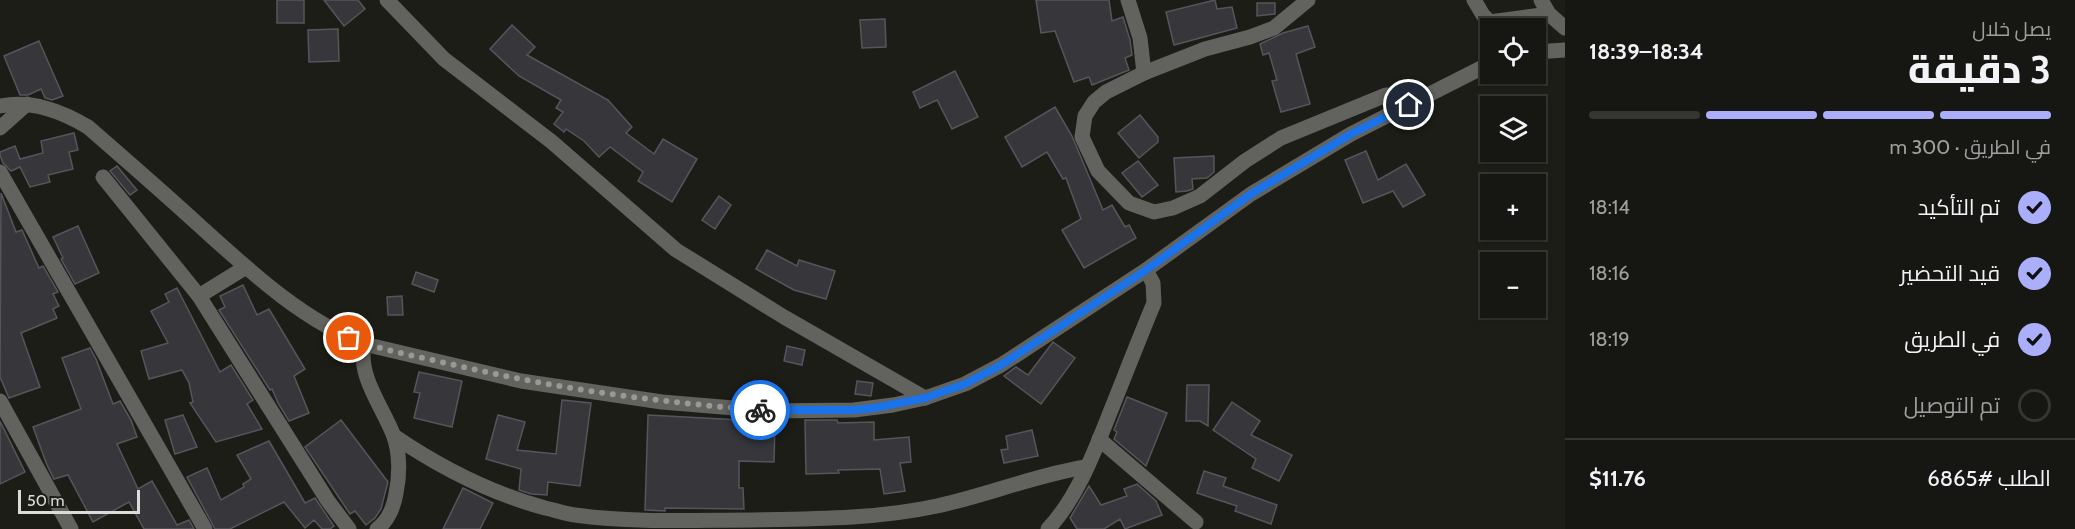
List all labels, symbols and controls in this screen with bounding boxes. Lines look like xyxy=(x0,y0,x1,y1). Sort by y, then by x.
text: يصل خلال xyxy=(1972,17,2051,41)
map controls xyxy=(1480,18,1546,318)
button: locate xyxy=(1480,18,1546,84)
text: 18:34–18:39 xyxy=(1589,38,1704,65)
text: 3 دقيقة xyxy=(1908,45,2051,93)
pin xyxy=(1383,79,1434,130)
icon: home xyxy=(1392,88,1425,121)
button: layers xyxy=(1480,96,1546,162)
text: في الطريق · 300 m xyxy=(1889,135,2051,159)
button: + xyxy=(1480,174,1546,240)
icon: check xyxy=(2018,191,2051,224)
text: تم التأكيد xyxy=(1918,194,2000,221)
text: 18:14 xyxy=(1589,195,1630,219)
button: − xyxy=(1480,252,1546,318)
icon: check xyxy=(2018,257,2051,290)
text: قيد التحضير xyxy=(1900,260,2000,287)
text: 18:16 xyxy=(1589,261,1630,285)
pin xyxy=(323,312,374,363)
icon: bag xyxy=(332,321,365,354)
icon: check xyxy=(2018,323,2051,356)
text: في الطريق xyxy=(1904,326,2000,353)
text: 18:19 xyxy=(1589,327,1630,351)
courier xyxy=(730,380,790,440)
text: تم التوصيل xyxy=(1904,392,2000,419)
icon: bike xyxy=(744,394,777,427)
text: $11.76 xyxy=(1589,465,1646,492)
text: الطلب #6865 xyxy=(1927,465,2051,492)
scale bar xyxy=(18,487,140,514)
text: 50 m xyxy=(27,491,64,510)

